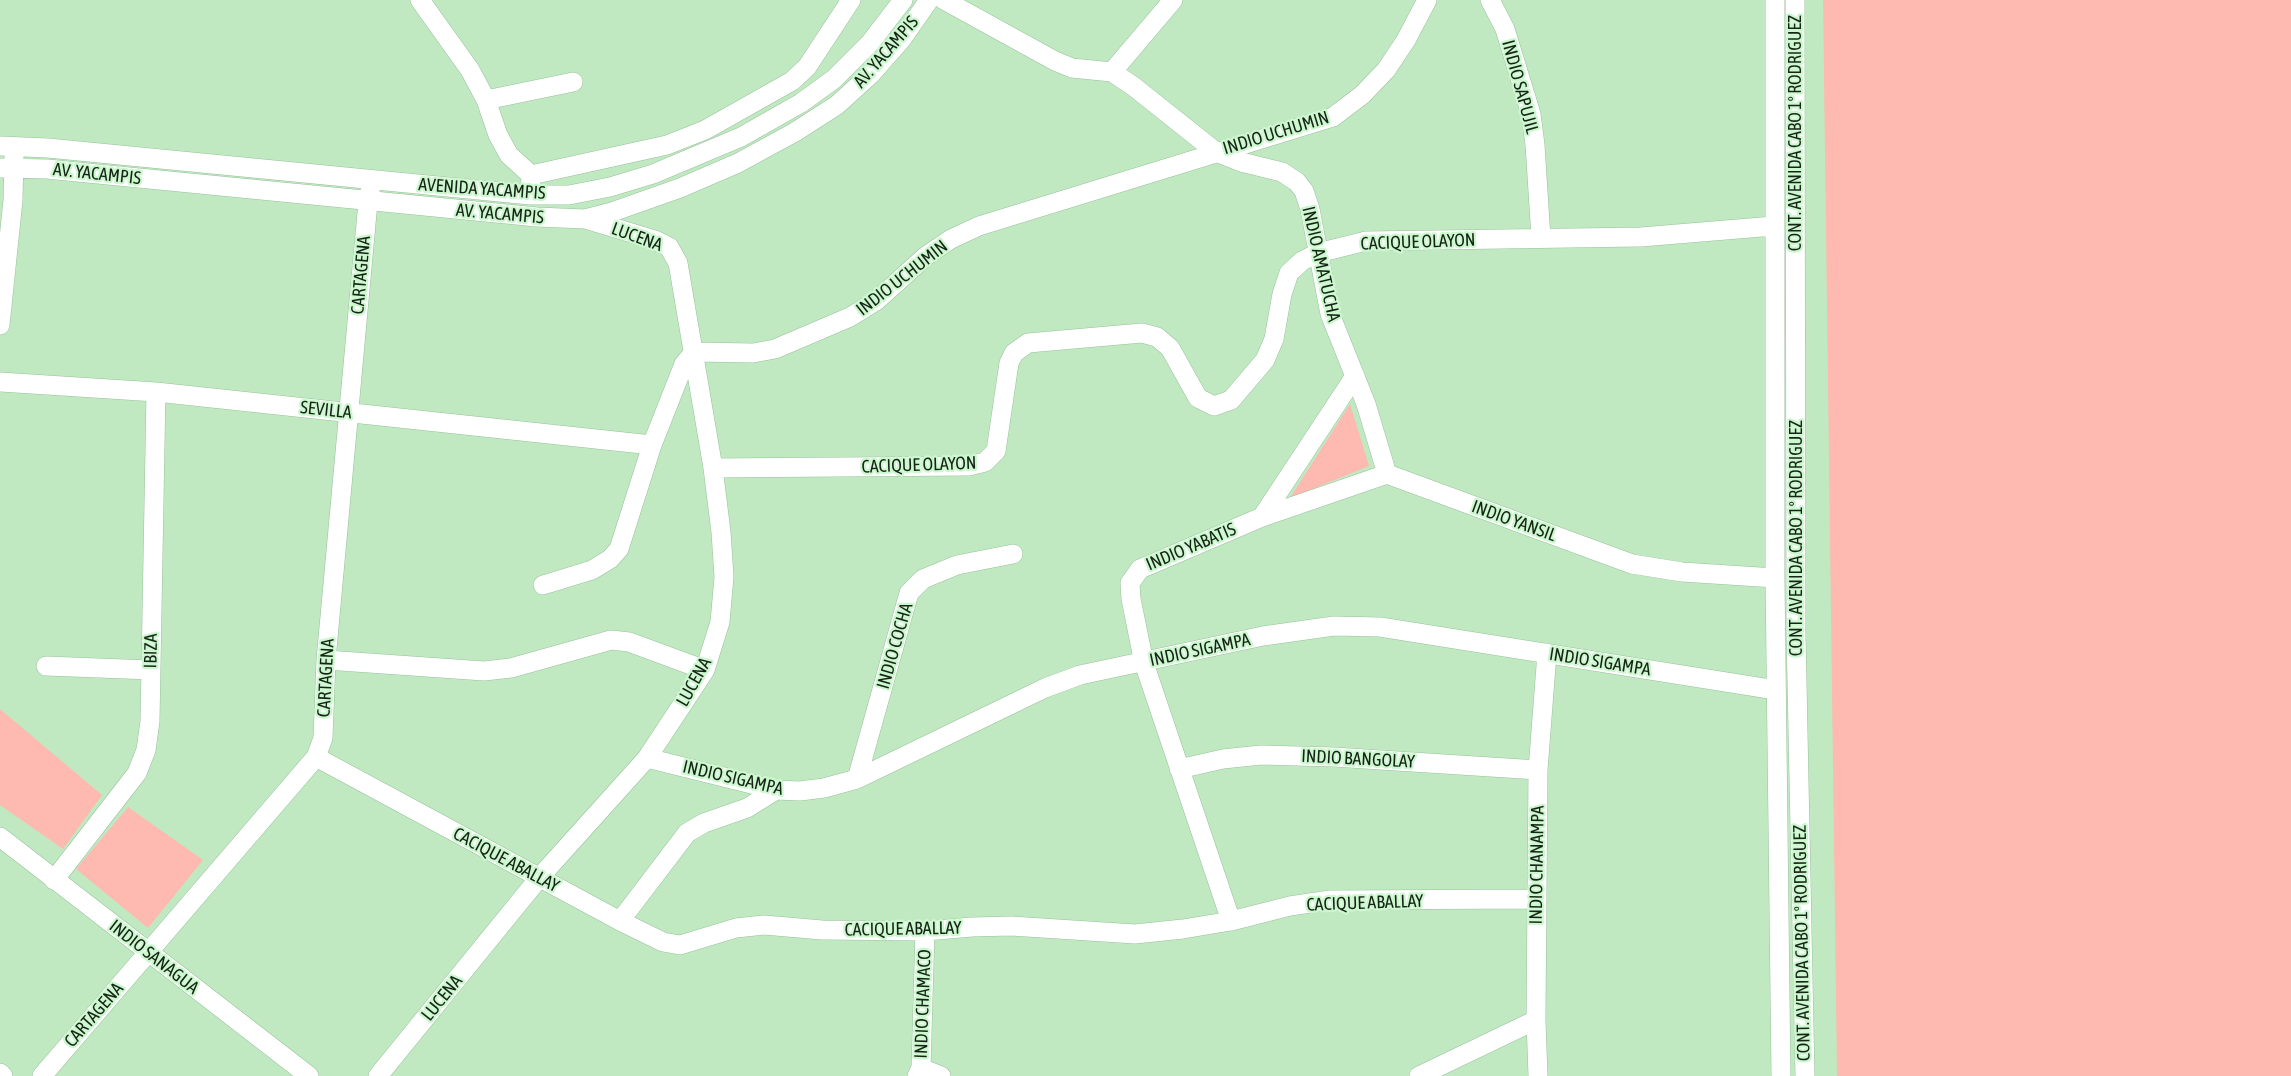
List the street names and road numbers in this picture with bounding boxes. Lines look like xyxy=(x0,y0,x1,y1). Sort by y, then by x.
street label: AV. YACAMPIS xyxy=(849,12,923,92)
street label: CONT. AVENIDA CABO 1° RODRIGUEZ xyxy=(1784,15,1806,251)
street label: INDIO SAPUJIL xyxy=(1497,38,1543,136)
street label: INDIO UCHUMIN xyxy=(1220,107,1332,159)
street label: AV. YACAMPIS xyxy=(52,159,142,189)
street label: AVENIDA YACAMPIS xyxy=(418,174,546,204)
street label: AV. YACAMPIS xyxy=(455,199,545,229)
street label: INDIO AMATUCHA xyxy=(1297,204,1345,324)
street label: LUCENA xyxy=(609,218,665,256)
street label: CACIQUE OLAYON xyxy=(1360,229,1476,255)
street label: CARTAGENA xyxy=(347,235,375,315)
street label: INDIO UCHUMIN xyxy=(852,236,952,320)
street label: SEVILLA xyxy=(299,397,353,423)
street label: CONT. AVENIDA CABO 1° RODRIGUEZ xyxy=(1785,420,1807,656)
street label: CACIQUE OLAYON xyxy=(861,452,977,478)
street label: INDIO YANSIL xyxy=(1469,496,1559,546)
street label: INDIO YABATIS xyxy=(1143,518,1239,576)
street label: INDIO COCHA xyxy=(872,600,918,692)
street label: INDIO SIGAMPA xyxy=(1148,629,1252,671)
street label: IBIZA xyxy=(140,633,162,669)
street label: CARTAGENA xyxy=(313,638,339,718)
street label: INDIO SIGAMPA xyxy=(1548,643,1652,681)
street label: LUCENA xyxy=(672,654,716,710)
street label: INDIO BANGOLAY xyxy=(1301,745,1415,773)
street label: INDIO SIGAMPA xyxy=(681,756,785,800)
street label: INDIO CHANAMPA xyxy=(1525,805,1549,925)
street label: CACIQUE ABALLAY xyxy=(449,823,563,897)
street label: CONT. AVENIDA CABO 1° RODRIGUEZ xyxy=(1789,825,1815,1061)
street label: CACIQUE ABALLAY xyxy=(1306,890,1424,916)
street label: INDIO SANAGUA xyxy=(105,915,203,999)
street label: CACIQUE ABALLAY xyxy=(844,917,962,941)
street label: INDIO CHAMACO xyxy=(910,949,936,1059)
street label: LUCENA xyxy=(417,971,467,1025)
street label: CARTAGENA xyxy=(60,978,128,1052)

